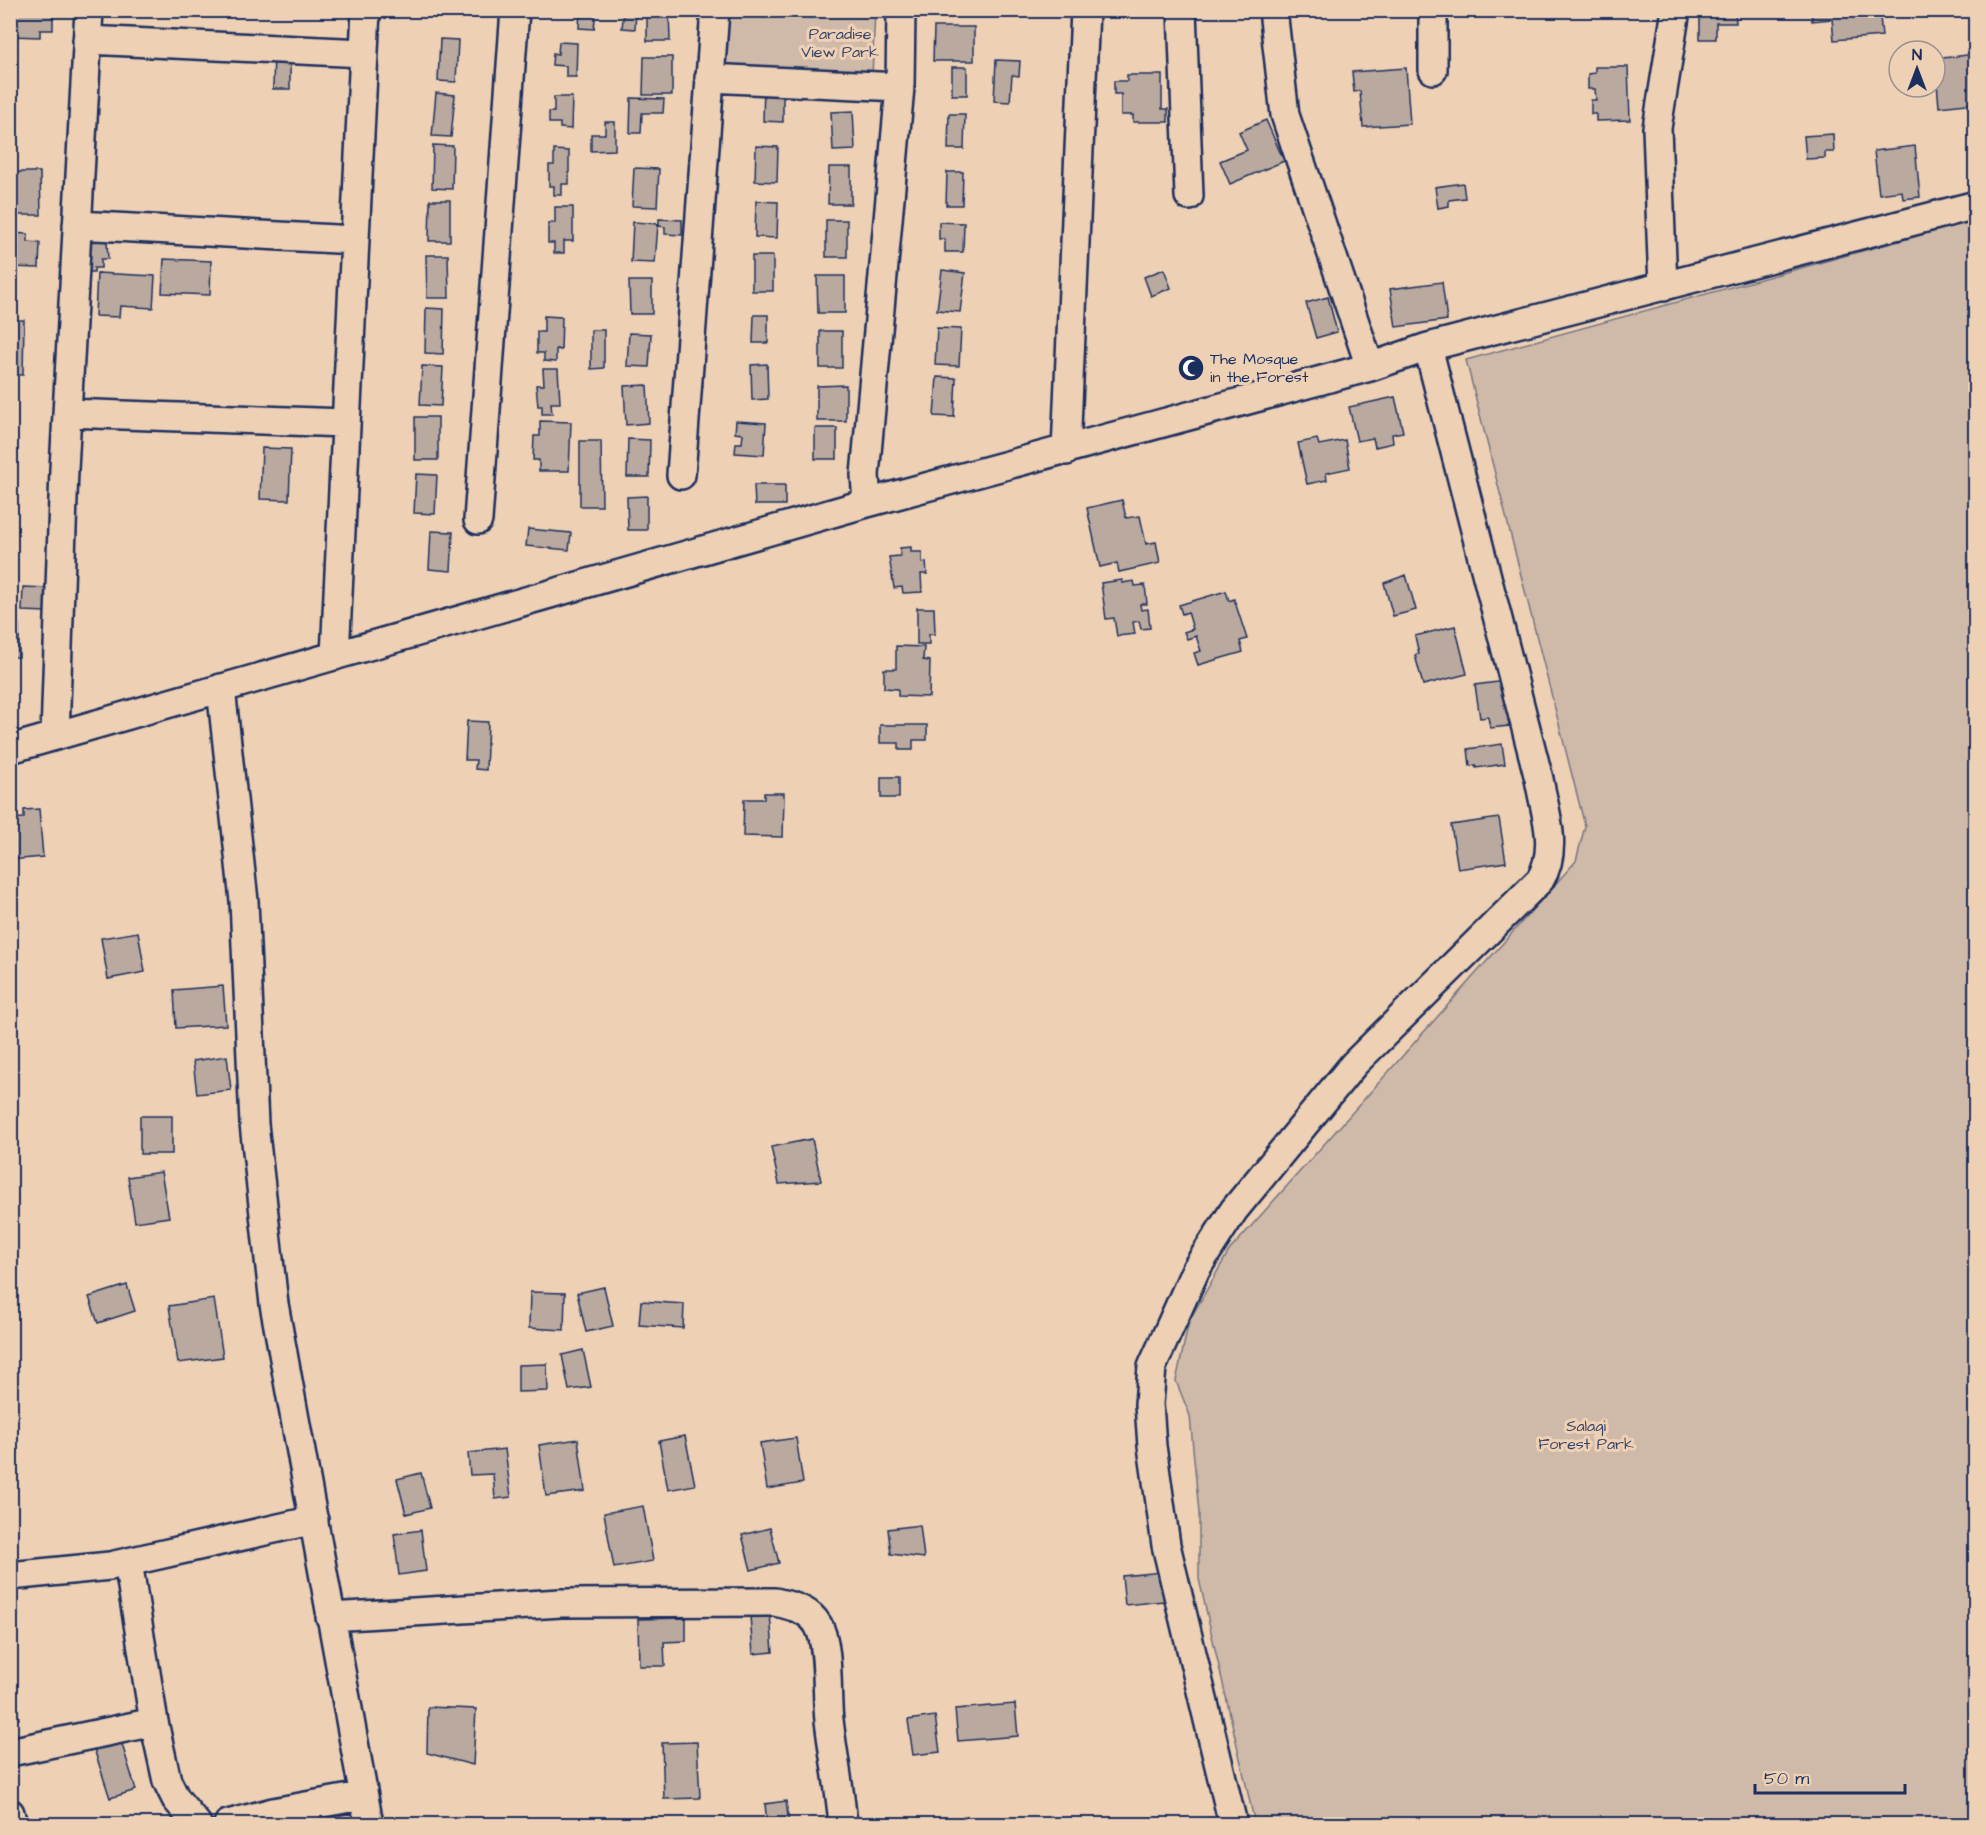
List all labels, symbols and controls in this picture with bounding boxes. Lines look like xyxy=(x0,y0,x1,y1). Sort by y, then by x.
park label: Paradise View Park xyxy=(801,23,879,63)
north arrow xyxy=(1887,39,1947,99)
text: N xyxy=(1912,44,1922,66)
place label: The Mosque in the Forest xyxy=(1210,348,1309,388)
mosque icon: The Mosque in the Forest xyxy=(1176,353,1206,383)
park label: Salagi Forest Park xyxy=(1538,1415,1634,1455)
scale bar xyxy=(1755,1757,1905,1795)
text: 50 m xyxy=(1764,1766,1809,1791)

